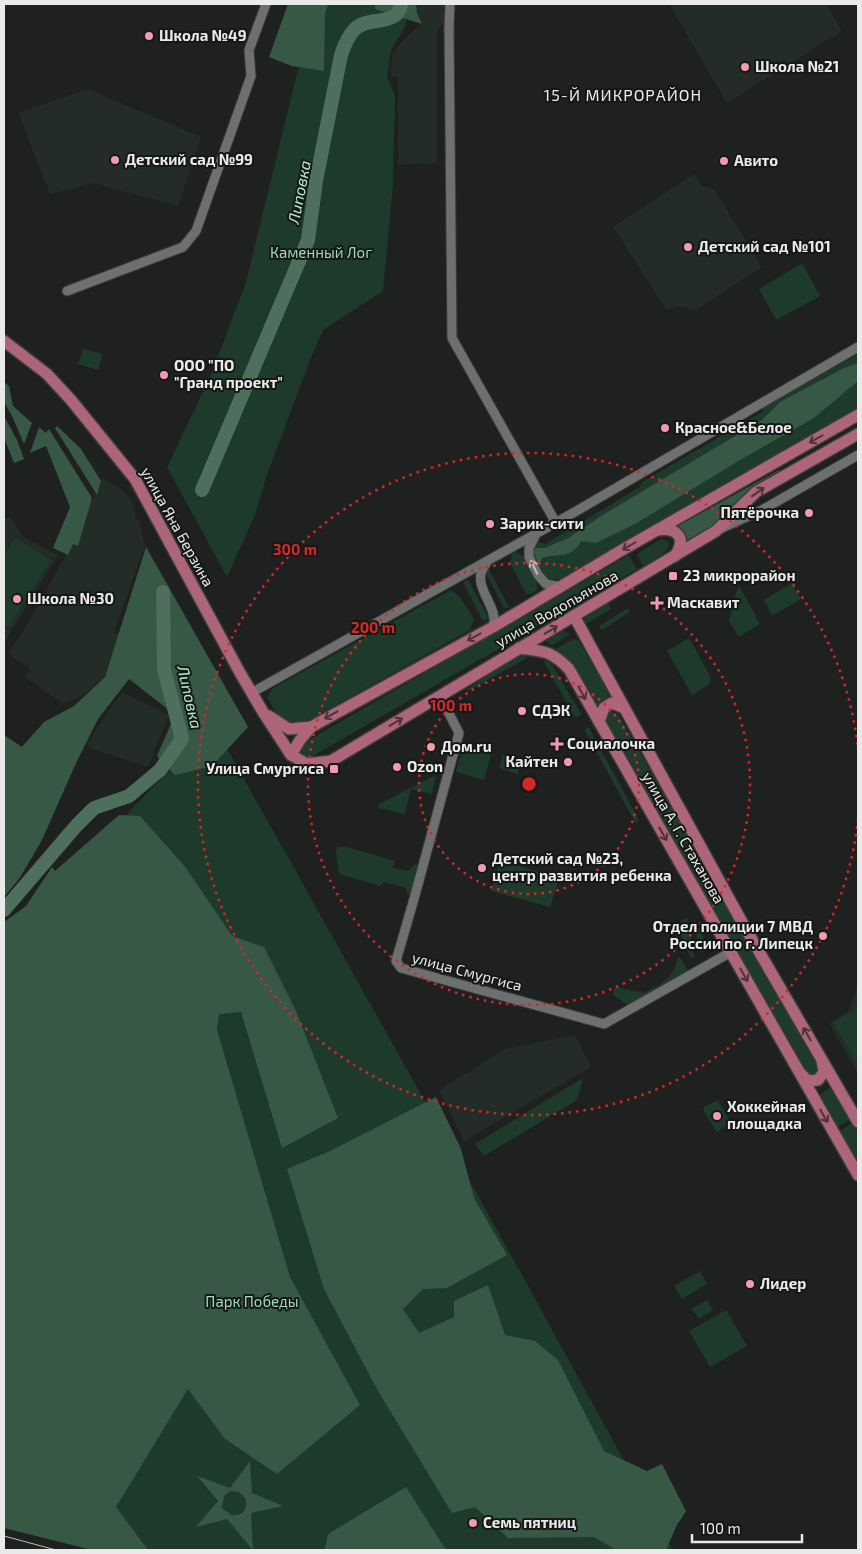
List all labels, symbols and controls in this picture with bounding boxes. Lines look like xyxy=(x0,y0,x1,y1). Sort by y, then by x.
place label: Школа №49 xyxy=(159,26,247,44)
marker: Школа №49 xyxy=(143,30,155,42)
place label: Школа №21 xyxy=(755,57,839,75)
marker: Школа №21 xyxy=(739,61,751,73)
district label: 15-Й МИКРОРАЙОН xyxy=(544,85,702,104)
place label: Детский сад №99 xyxy=(125,150,253,168)
place label: Авито xyxy=(734,151,778,169)
marker: Детский сад №99 xyxy=(109,154,121,166)
marker: Авито xyxy=(718,155,730,167)
water label: Липовка xyxy=(283,159,314,226)
place label: Детский сад №101 xyxy=(698,237,831,255)
marker: Детский сад №101 xyxy=(682,241,694,253)
park label: Каменный Лог xyxy=(270,243,372,261)
place label: ООО "ПО "Гранд проект" xyxy=(174,356,283,391)
marker: ООО "ПО "Гранд проект" xyxy=(158,369,170,381)
place label: Красное&Белое xyxy=(675,418,792,436)
marker: Красное&Белое xyxy=(659,422,671,434)
one-way arrow xyxy=(809,435,824,445)
street label: улица Яна Берзина xyxy=(137,464,218,590)
one-way arrow xyxy=(751,487,765,497)
place label: Пятёрочка xyxy=(720,503,799,521)
marker: Пятёрочка xyxy=(803,507,815,519)
place label: Зарик-сити xyxy=(500,514,584,532)
marker: Зарик-сити xyxy=(484,518,496,530)
text: 300 m xyxy=(273,540,317,558)
one-way arrow xyxy=(622,541,637,551)
one-way arrow xyxy=(529,560,538,575)
street label: улица Водопьянова xyxy=(492,566,622,651)
place label: 23 микрорайон xyxy=(683,566,796,584)
marker: 23 микрорайон xyxy=(667,570,679,582)
place label: Школа №30 xyxy=(27,589,114,607)
marker: Школа №30 xyxy=(11,593,23,605)
place label: Маскавит xyxy=(667,593,740,611)
marker: Маскавит xyxy=(651,597,663,609)
text: 200 m xyxy=(351,618,395,636)
one-way arrow xyxy=(543,624,557,634)
one-way arrow xyxy=(467,633,482,643)
water label: Липовка xyxy=(174,662,207,730)
one-way arrow xyxy=(578,685,588,700)
text: 100 m xyxy=(430,696,472,714)
place label: СДЭК xyxy=(532,701,571,719)
marker: СДЭК xyxy=(516,705,528,717)
one-way arrow xyxy=(324,710,339,720)
one-way arrow xyxy=(389,717,403,727)
place label: Социалочка xyxy=(567,734,655,752)
place label: Дом.ru xyxy=(441,737,492,755)
marker: Социалочка xyxy=(551,738,563,750)
marker: Дом.ru xyxy=(425,741,437,753)
place label: Кайтен xyxy=(505,752,558,770)
marker: Кайтен xyxy=(562,756,574,768)
place label: Ozon xyxy=(407,757,443,775)
place label: Улица Смургиса xyxy=(206,759,324,777)
marker: Ozon xyxy=(391,761,403,773)
marker: Улица Смургиса xyxy=(328,763,340,775)
street label: улица А. Г. Стаханова xyxy=(638,768,729,907)
centre of rings xyxy=(520,775,538,793)
one-way arrow xyxy=(659,826,668,841)
place label: Детский сад №23, центр развития ребенка xyxy=(492,849,672,884)
marker: Детский сад №23, центр развития ребенка xyxy=(476,862,488,874)
place label: Отдел полиции 7 МВД России по г. Липецк xyxy=(653,917,814,952)
marker: Отдел полиции 7 МВД России по г. Липецк xyxy=(817,930,829,942)
street label: улица Смургиса xyxy=(410,948,524,995)
one-way arrow xyxy=(739,967,749,982)
one-way arrow xyxy=(802,1028,812,1042)
place label: Хоккейная площадка xyxy=(727,1097,806,1132)
one-way arrow xyxy=(820,1108,830,1123)
marker: Хоккейная площадка xyxy=(711,1110,723,1122)
place label: Лидер xyxy=(760,1274,806,1292)
marker: Лидер xyxy=(744,1278,756,1290)
park label: Парк Победы xyxy=(205,1292,299,1310)
scale bar xyxy=(692,1512,802,1544)
place label: Семь пятниц xyxy=(483,1513,577,1531)
marker: Семь пятниц xyxy=(467,1517,479,1529)
text: 100 m xyxy=(700,1519,741,1537)

